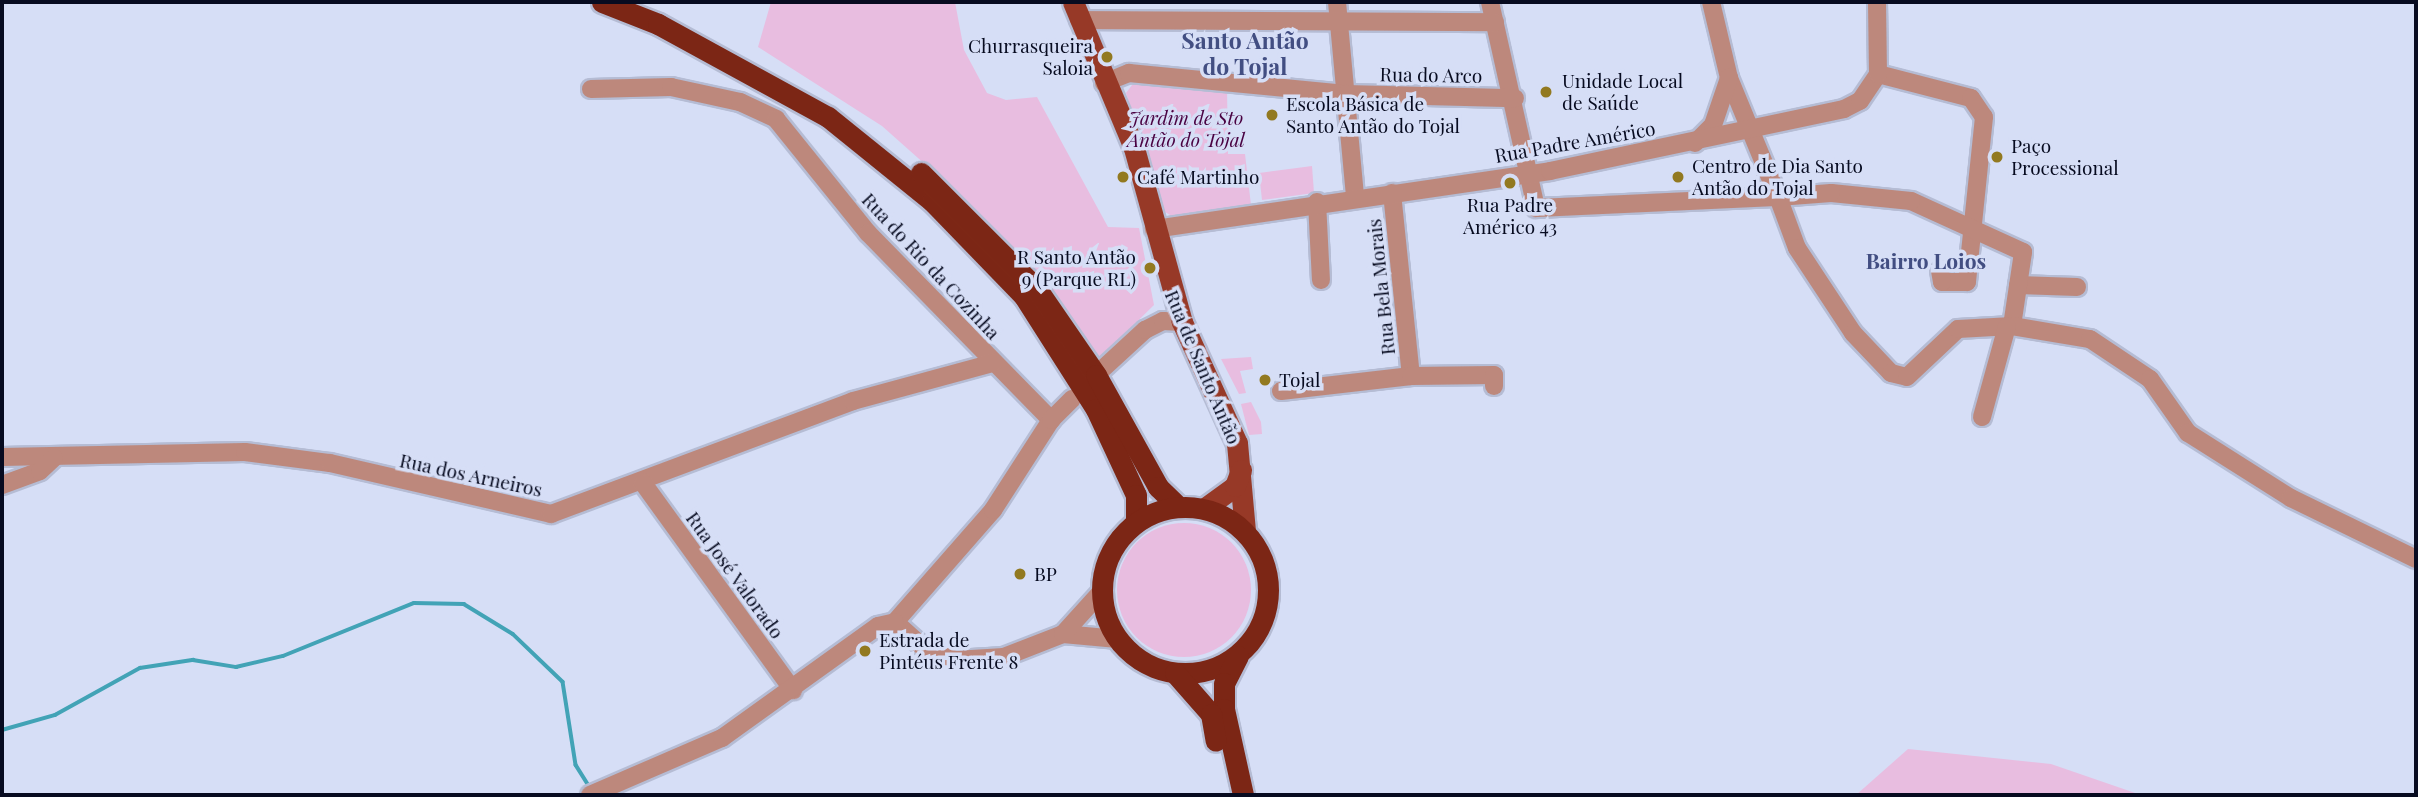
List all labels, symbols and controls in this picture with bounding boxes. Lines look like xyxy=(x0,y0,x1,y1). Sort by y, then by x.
district label: Santo Antão do Tojal xyxy=(1181,26,1309,80)
place label: Churrasqueira Saloia xyxy=(968,35,1093,79)
marker: Churrasqueira Saloia xyxy=(1099,49,1115,65)
street label: Rua do Arco xyxy=(1379,63,1483,87)
place label: Unidade Local de Saúde xyxy=(1562,70,1683,114)
marker: Unidade Local de Saúde xyxy=(1536,82,1556,102)
place label: Escola Básica de Santo Antão do Tojal xyxy=(1286,93,1461,137)
park label: Jardim de Sto Antão do Tojal xyxy=(1127,107,1245,151)
marker: Escola Básica de Santo Antão do Tojal xyxy=(1264,107,1280,123)
street label: Rua Padre Américo xyxy=(1492,117,1658,167)
place label: Paço Processional xyxy=(2011,135,2119,179)
marker: Paço Processional xyxy=(1989,149,2005,165)
place label: Centro de Dia Santo Antão do Tojal xyxy=(1692,155,1863,199)
place label: Café Martinho xyxy=(1137,166,1259,188)
marker: Café Martinho xyxy=(1115,169,1131,185)
marker: Centro de Dia Santo Antão do Tojal xyxy=(1670,169,1686,185)
marker: Rua Padre Américo 43 xyxy=(1502,175,1518,191)
street label: Rua do Rio da Cozinha xyxy=(857,188,1005,344)
place label: Rua Padre Américo 43 xyxy=(1463,194,1557,238)
street label: Rua Bela Morais xyxy=(1362,218,1400,356)
place label: R Santo Antão 9 (Parque RL) xyxy=(1016,246,1136,290)
district label: Bairro Loios xyxy=(1866,247,1986,273)
marker: R Santo Antão 9 (Parque RL) xyxy=(1142,260,1158,276)
street label: Rua de Santo Antão xyxy=(1160,286,1246,448)
place label: Tojal xyxy=(1279,369,1320,391)
marker: Tojal xyxy=(1257,372,1273,388)
street label: Rua dos Arneiros xyxy=(397,449,545,501)
street label: Rua José Valorado xyxy=(681,507,789,643)
place label: BP xyxy=(1034,563,1057,585)
marker: BP xyxy=(1012,566,1028,582)
place label: Estrada de Pintéus Frente 8 xyxy=(879,629,1018,673)
marker: Estrada de Pintéus Frente 8 xyxy=(857,643,873,659)

